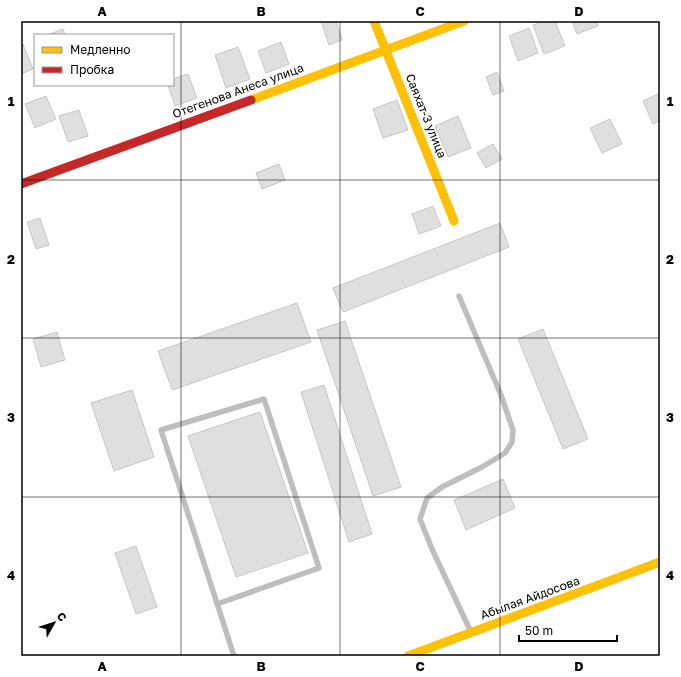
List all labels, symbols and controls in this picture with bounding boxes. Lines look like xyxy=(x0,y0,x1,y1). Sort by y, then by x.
text: A xyxy=(97,3,107,19)
text: B xyxy=(256,3,266,19)
text: C xyxy=(415,3,425,19)
text: D xyxy=(574,3,584,19)
legend xyxy=(34,34,174,86)
text: Медленно xyxy=(70,42,130,57)
street label: Отегенова Анеса улица xyxy=(170,60,306,121)
text: Пробка xyxy=(70,62,114,77)
street label: Саяхат-3 улица xyxy=(403,71,450,160)
text: 1 xyxy=(8,93,15,109)
text: 1 xyxy=(667,93,674,109)
text: 2 xyxy=(7,251,15,267)
text: 2 xyxy=(666,251,674,267)
text: 3 xyxy=(7,409,15,425)
text: 3 xyxy=(666,409,674,425)
text: 4 xyxy=(7,567,15,583)
text: 4 xyxy=(666,567,674,583)
street label: Абылая Айдосова xyxy=(478,573,582,622)
north arrow xyxy=(34,603,74,643)
text: С xyxy=(55,609,70,624)
scale bar xyxy=(519,617,617,643)
text: 50 m xyxy=(525,623,553,638)
text: A xyxy=(97,658,107,674)
text: B xyxy=(256,658,266,674)
text: C xyxy=(415,658,425,674)
text: D xyxy=(574,658,584,674)

